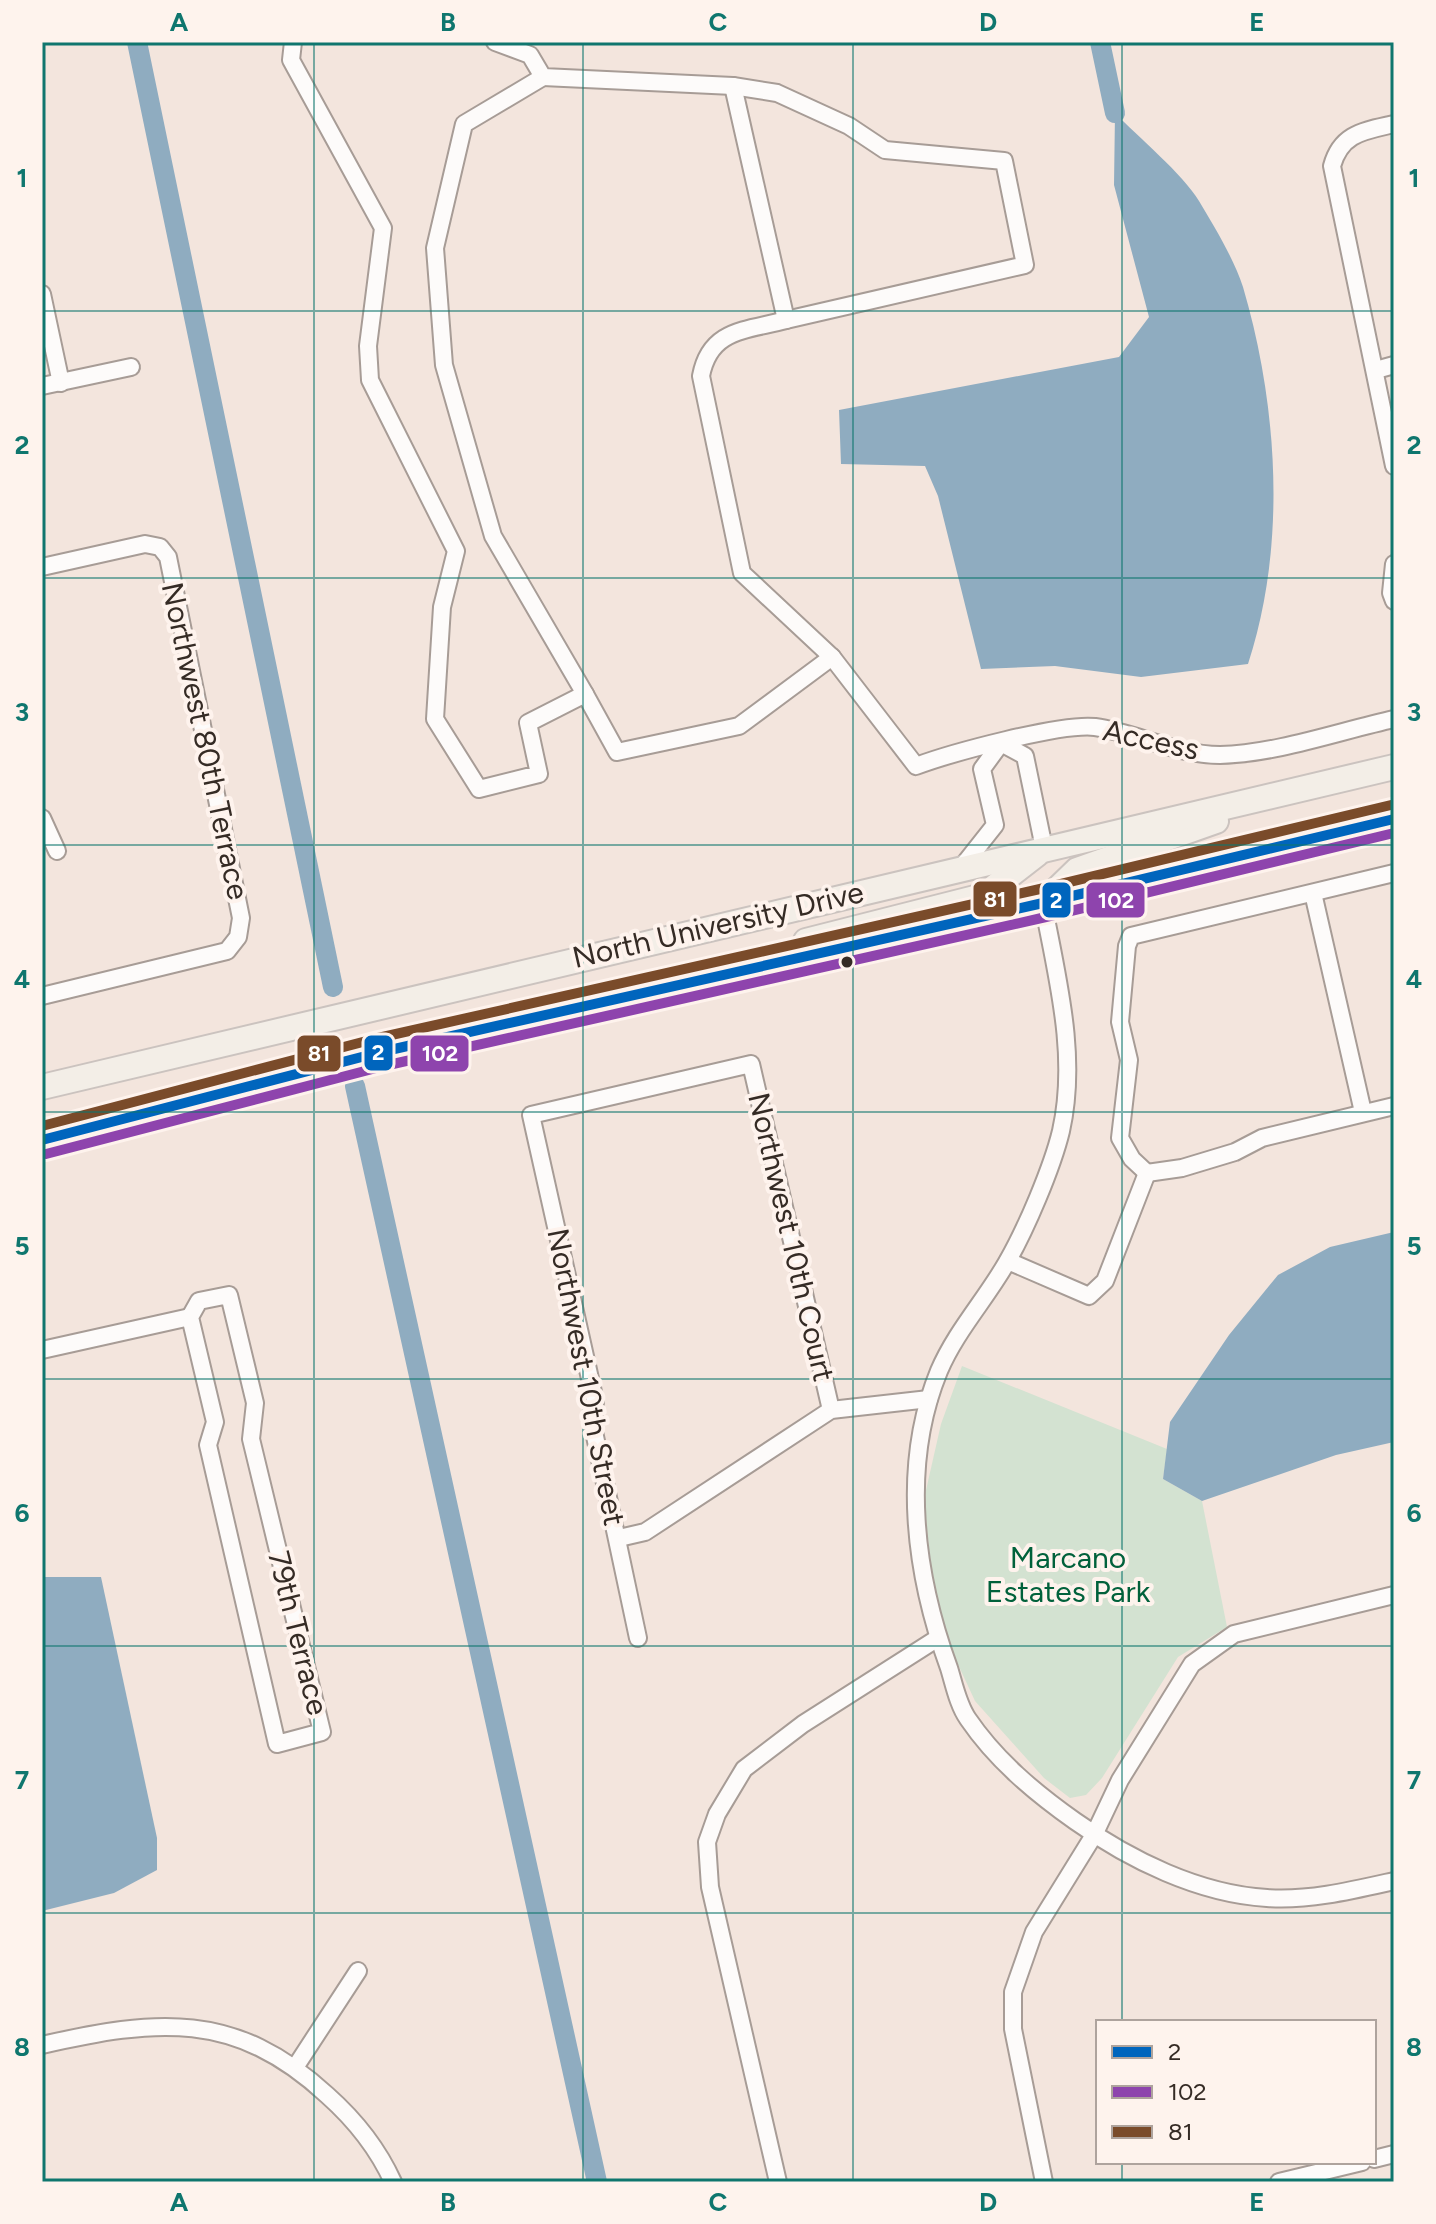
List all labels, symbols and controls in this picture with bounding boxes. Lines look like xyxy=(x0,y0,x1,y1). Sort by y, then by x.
text: A xyxy=(170,6,189,38)
text: B xyxy=(440,6,456,38)
text: C xyxy=(709,6,728,38)
text: D xyxy=(979,6,997,38)
text: E xyxy=(1249,6,1265,38)
text: 1 xyxy=(17,162,27,194)
text: 1 xyxy=(1409,162,1419,194)
text: 2 xyxy=(14,429,30,461)
text: 2 xyxy=(1406,429,1422,461)
street label: Northwest 80th Terrace xyxy=(154,579,257,903)
text: 3 xyxy=(15,696,29,728)
text: 3 xyxy=(1407,696,1421,728)
street label: Access xyxy=(1100,711,1202,768)
street label: North University Drive xyxy=(569,873,867,976)
line badge: 81 xyxy=(972,880,1018,918)
line badge: 2 xyxy=(1041,881,1072,919)
line badge: 102 xyxy=(1085,881,1146,919)
text: 81 xyxy=(984,886,1006,913)
text: 2 xyxy=(1050,887,1062,914)
text: 102 xyxy=(1098,887,1134,914)
unlabelled marker xyxy=(839,954,855,970)
text: 4 xyxy=(14,963,30,995)
text: 4 xyxy=(1406,963,1422,995)
line badge: 81 xyxy=(296,1034,342,1073)
line badge: 2 xyxy=(363,1034,394,1072)
line badge: 102 xyxy=(409,1034,470,1073)
text: 2 xyxy=(372,1039,384,1066)
text: 81 xyxy=(308,1040,330,1067)
text: 102 xyxy=(422,1040,458,1067)
street label: Northwest 10th Court xyxy=(740,1089,843,1385)
street label: Northwest 10th Street xyxy=(540,1225,633,1529)
text: 5 xyxy=(14,1230,30,1262)
text: 5 xyxy=(1406,1230,1422,1262)
text: 6 xyxy=(14,1497,30,1529)
text: 6 xyxy=(1406,1497,1422,1529)
park label: Marcano Estates Park xyxy=(986,1539,1151,1610)
street label: 79th Terrace xyxy=(260,1547,337,1719)
text: 7 xyxy=(15,1764,29,1796)
text: 7 xyxy=(1407,1764,1421,1796)
legend xyxy=(1096,2020,1376,2164)
text: 8 xyxy=(14,2031,30,2063)
text: 8 xyxy=(1406,2031,1422,2063)
text: 2 xyxy=(1168,2037,1181,2066)
text: 102 xyxy=(1168,2077,1207,2106)
text: 81 xyxy=(1168,2117,1193,2146)
text: A xyxy=(170,2186,189,2218)
text: B xyxy=(440,2186,456,2218)
text: C xyxy=(709,2186,728,2218)
text: D xyxy=(979,2186,997,2218)
text: E xyxy=(1249,2186,1265,2218)

